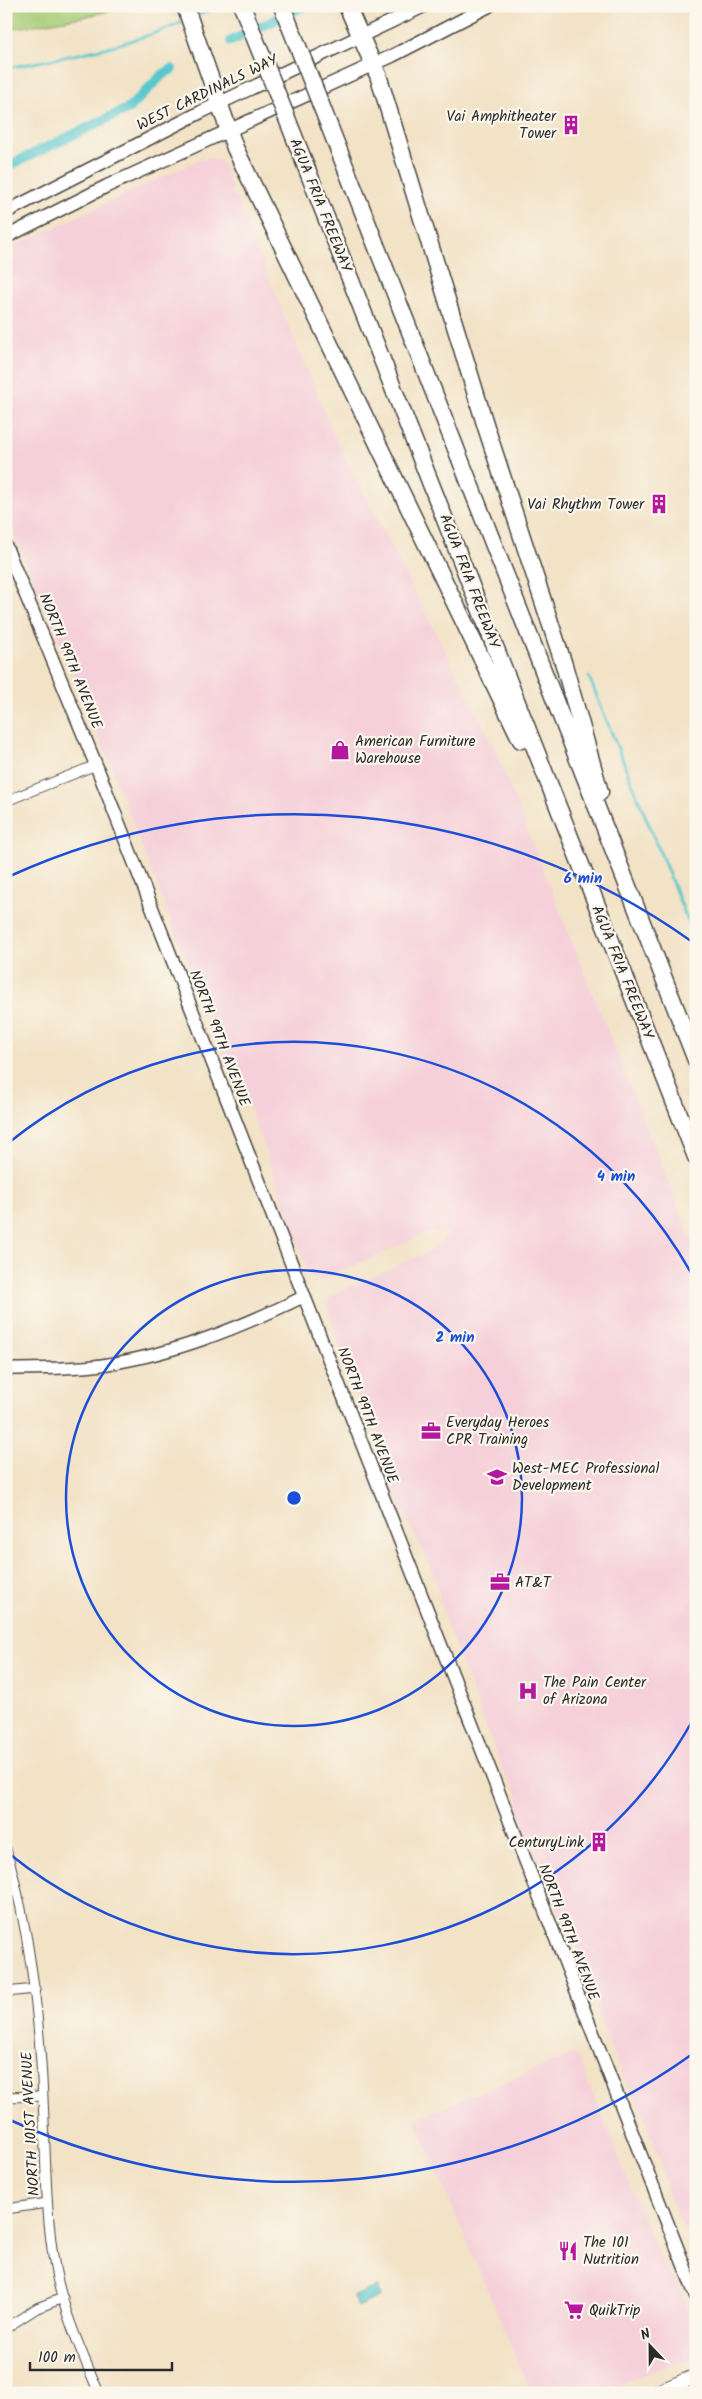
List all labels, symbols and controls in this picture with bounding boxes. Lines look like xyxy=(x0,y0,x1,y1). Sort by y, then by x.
street label: WEST CARDINALS WAY xyxy=(133,48,283,138)
place label: Vai Amphitheater Tower xyxy=(446,105,557,146)
building icon: Vai Amphitheater Tower xyxy=(560,114,582,136)
street label: AGUA FRIA FREEWAY xyxy=(282,135,358,277)
place label: Vai Rhythm Tower xyxy=(527,493,645,517)
building icon: Vai Rhythm Tower xyxy=(648,493,670,515)
street label: AGUA FRIA FREEWAY xyxy=(432,511,506,653)
street label: NORTH 99TH AVENUE xyxy=(32,590,109,734)
place label: American Furniture Warehouse xyxy=(355,730,476,771)
shop icon: American Furniture Warehouse xyxy=(329,739,351,761)
text: 6 min xyxy=(564,867,602,891)
street label: AGUA FRIA FREEWAY xyxy=(584,902,660,1044)
street label: NORTH 99TH AVENUE xyxy=(182,967,257,1111)
text: 4 min xyxy=(597,1165,635,1189)
text: 2 min xyxy=(435,1326,475,1350)
street label: NORTH 99TH AVENUE xyxy=(330,1344,405,1488)
place label: Everyday Heroes CPR Training xyxy=(446,1411,550,1452)
office icon: Everyday Heroes CPR Training xyxy=(420,1420,442,1442)
place label: West-MEC Professional Development xyxy=(512,1457,660,1498)
school or university icon: West-MEC Professional Development xyxy=(486,1466,508,1488)
centre of rings xyxy=(285,1489,303,1507)
office icon: AT&T xyxy=(489,1571,511,1593)
place label: AT&T xyxy=(515,1571,553,1595)
place label: The Pain Center of Arizona xyxy=(543,1671,647,1712)
hospital icon: The Pain Center of Arizona xyxy=(517,1680,539,1702)
place label: CenturyLink xyxy=(508,1831,585,1855)
building icon: CenturyLink xyxy=(588,1831,610,1853)
street label: NORTH 99TH AVENUE xyxy=(531,1861,606,2005)
street label: NORTH 101ST AVENUE xyxy=(15,2050,47,2197)
place label: The 101 Nutrition xyxy=(583,2231,639,2272)
restaurant icon: The 101 Nutrition xyxy=(557,2240,579,2262)
supermarket icon: QuikTrip xyxy=(563,2299,585,2321)
place label: QuikTrip xyxy=(589,2299,640,2323)
north arrow xyxy=(624,2322,674,2372)
text: N xyxy=(637,2323,654,2347)
scale bar xyxy=(30,2339,172,2371)
text: 100 m xyxy=(38,2346,76,2370)

